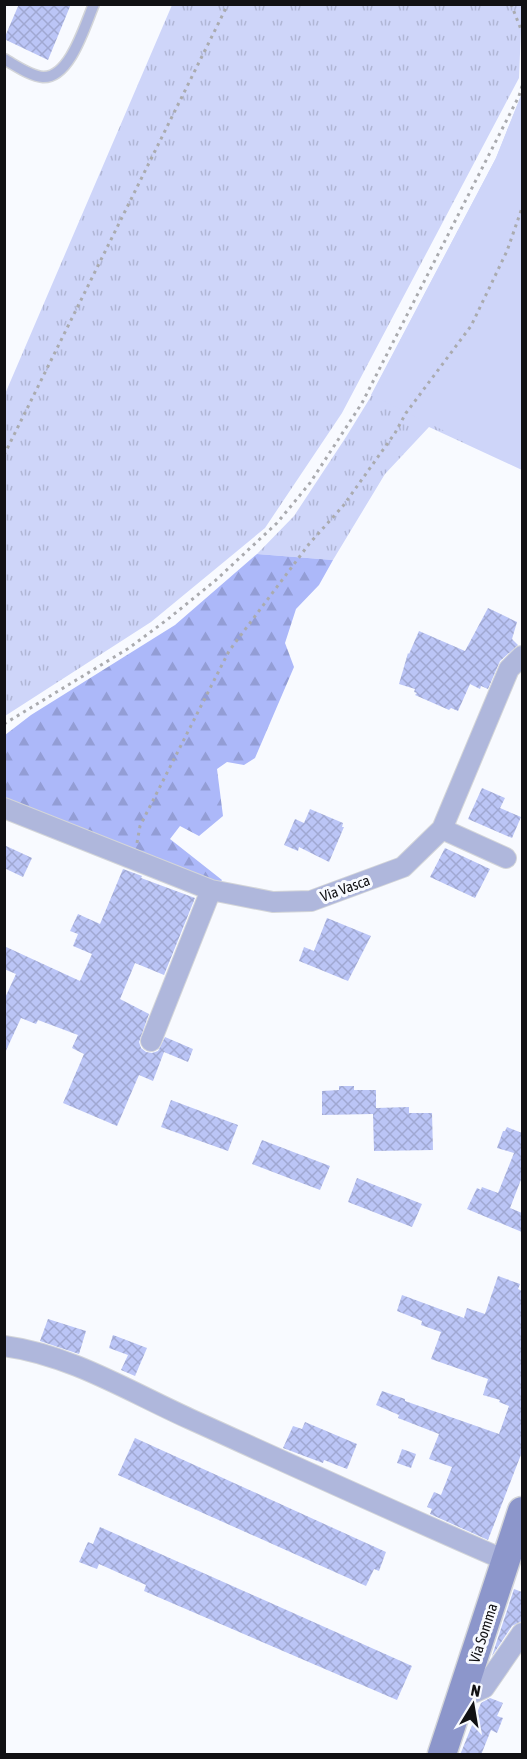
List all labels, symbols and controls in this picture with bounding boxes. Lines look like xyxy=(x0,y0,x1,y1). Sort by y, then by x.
street label: Via Vasca xyxy=(318,871,372,905)
street label: Via Somma xyxy=(465,1601,501,1665)
north arrow xyxy=(443,1675,503,1735)
text: N xyxy=(470,1681,482,1700)

